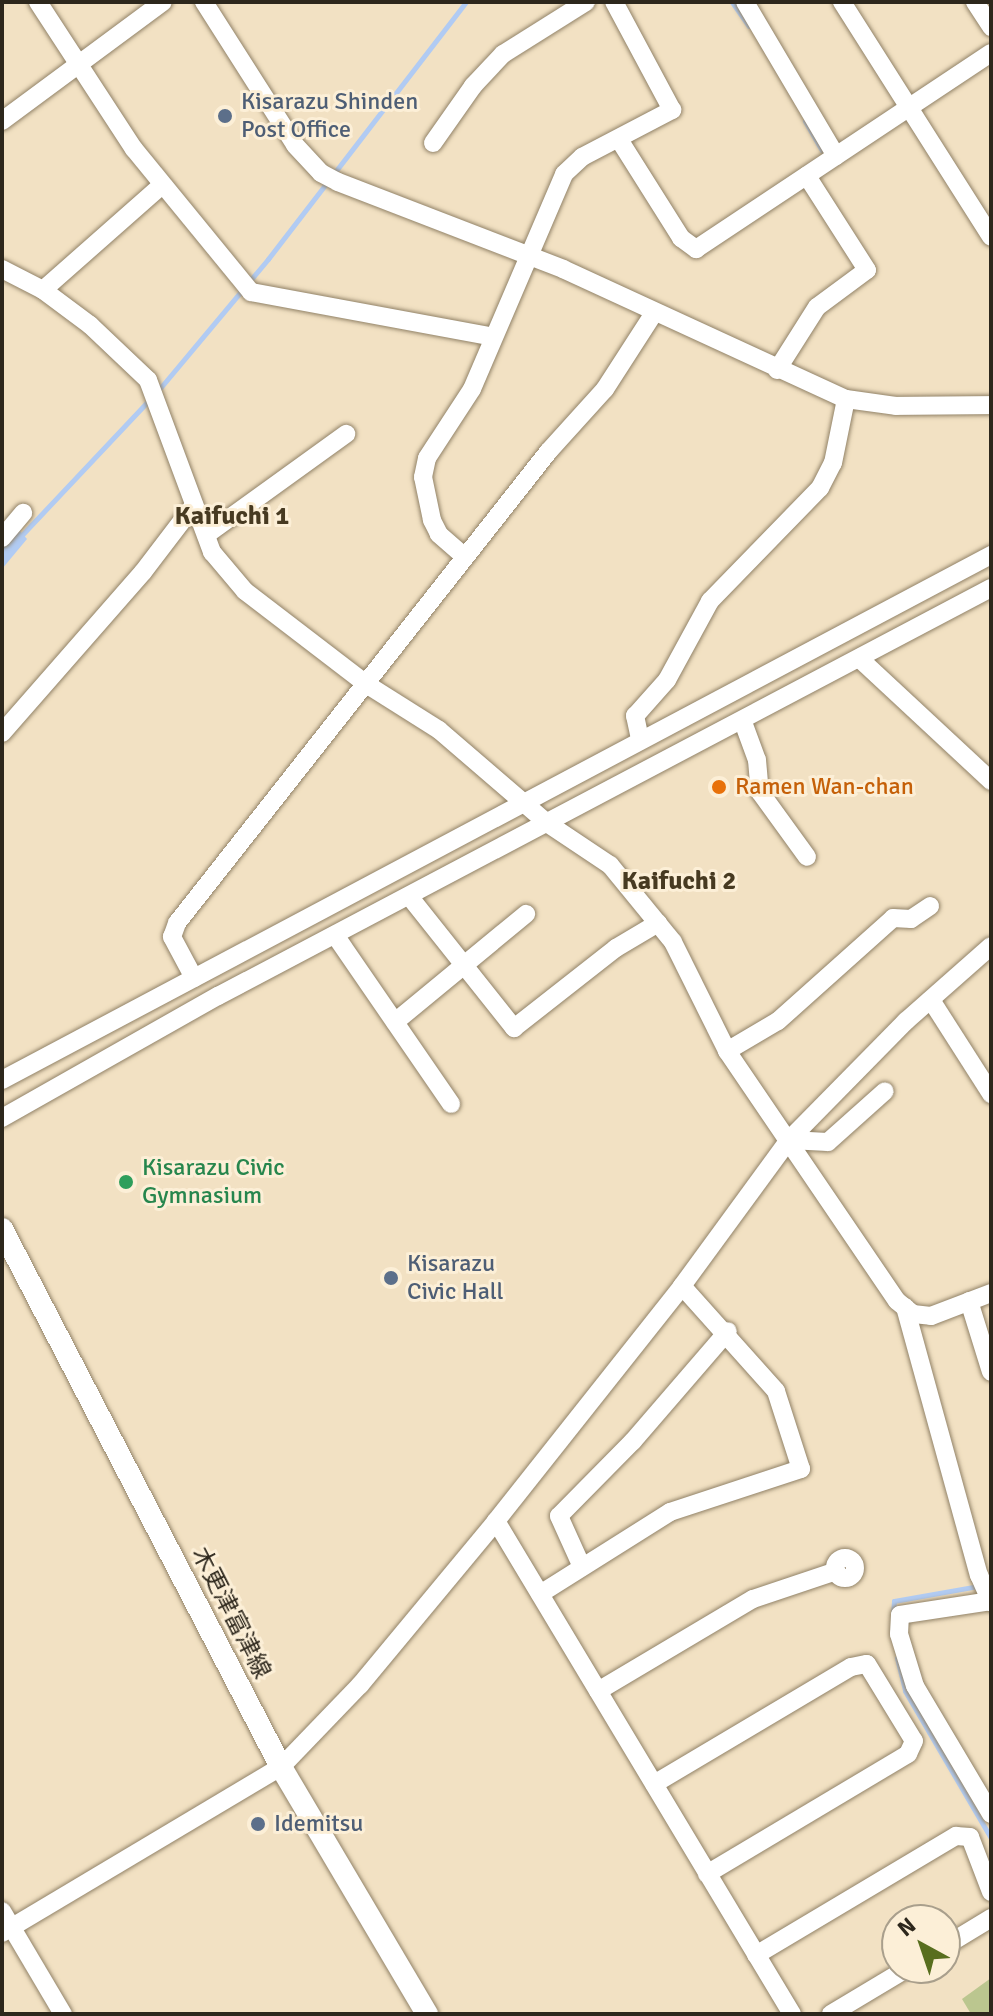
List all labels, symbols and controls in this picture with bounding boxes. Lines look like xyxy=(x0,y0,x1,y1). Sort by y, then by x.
place label: Kisarazu Shinden Post Office xyxy=(241,88,418,144)
marker: Kisarazu Shinden Post Office xyxy=(216,107,234,125)
district label: Kaifuchi 1 xyxy=(175,501,289,533)
place label: Ramen Wan-chan xyxy=(735,773,914,801)
marker: Ramen Wan-chan xyxy=(710,778,728,796)
district label: Kaifuchi 2 xyxy=(622,866,736,898)
place label: Kisarazu Civic Gymnasium xyxy=(142,1154,285,1210)
marker: Kisarazu Civic Gymnasium xyxy=(117,1173,135,1191)
place label: Kisarazu Civic Hall xyxy=(407,1250,504,1306)
marker: Kisarazu Civic Hall xyxy=(382,1269,400,1287)
street label: 木更津富津線 xyxy=(185,1542,277,1684)
place label: Idemitsu xyxy=(274,1810,363,1838)
marker: Idemitsu xyxy=(249,1815,267,1833)
north arrow xyxy=(881,1904,961,1984)
text: N xyxy=(892,1912,921,1942)

